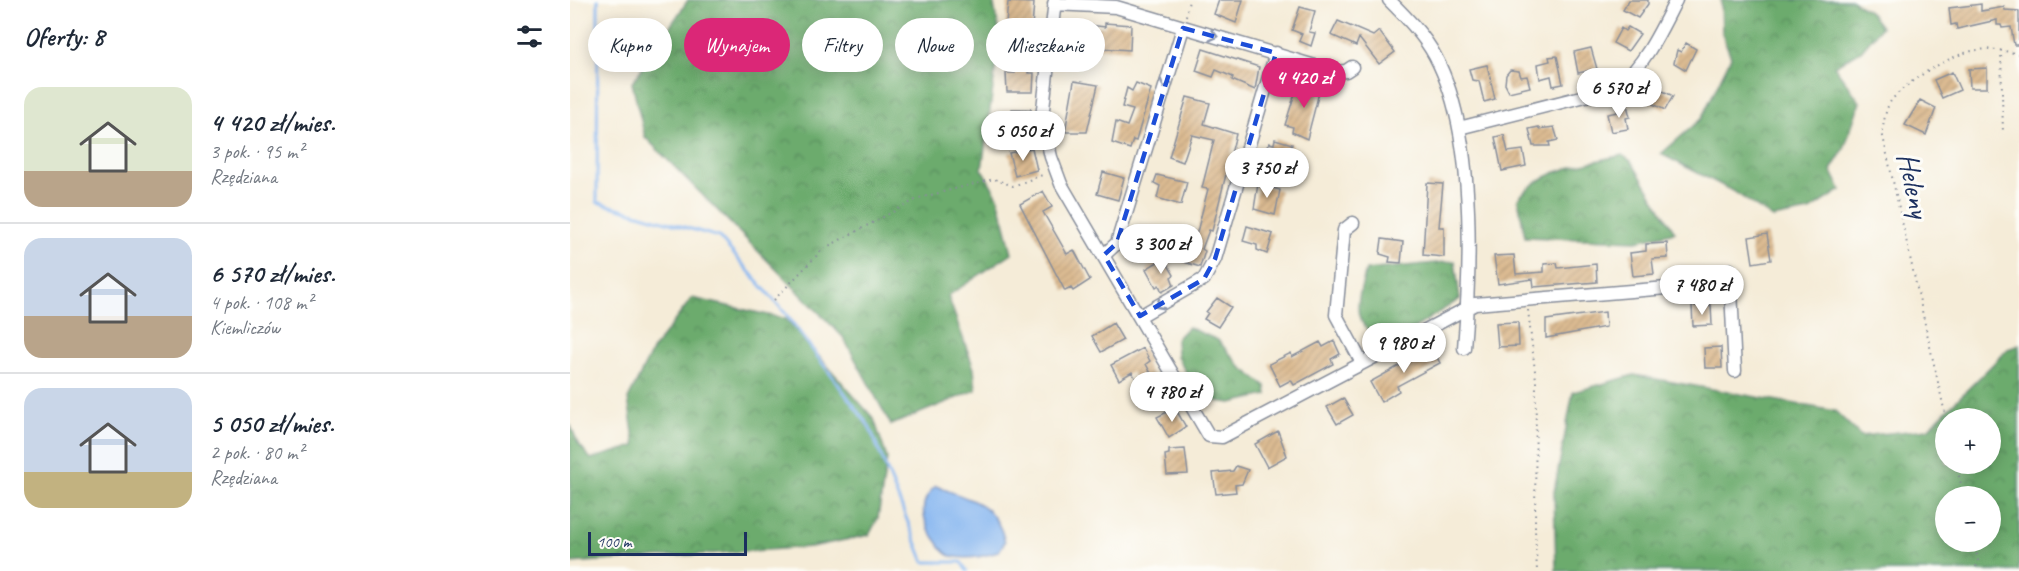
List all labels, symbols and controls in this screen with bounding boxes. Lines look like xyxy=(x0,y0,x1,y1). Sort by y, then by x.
chip: Kupno xyxy=(588,18,672,72)
chip: Wynajem xyxy=(684,18,790,72)
chip: Filtry xyxy=(802,18,883,72)
chip: Nowe xyxy=(895,18,974,72)
chip: Mieszkanie xyxy=(986,18,1105,72)
text: Oferty: 8 xyxy=(24,20,104,53)
icon: filters xyxy=(513,20,546,53)
one-way arrow xyxy=(1208,29,1218,41)
pin: 4 420 zł xyxy=(1242,58,1366,109)
text: 4 420 zł xyxy=(1276,65,1332,90)
pin: 6 570 zł xyxy=(1557,68,1681,119)
text: 6 570 zł xyxy=(1591,75,1647,100)
one-way arrow xyxy=(1160,78,1172,88)
text: 4 420 zł/mies. xyxy=(210,106,335,139)
icon: home xyxy=(72,111,144,183)
pin: 5 050 zł xyxy=(961,111,1085,162)
text: 5 050 zł xyxy=(995,118,1051,143)
text: 3 pok. · 95 m² xyxy=(210,139,304,164)
pin: 3 750 zł xyxy=(1205,148,1329,199)
street label: Heleny xyxy=(1889,149,1940,224)
text: 3 750 zł xyxy=(1239,155,1295,180)
text: Rzędziana xyxy=(210,164,277,189)
pin: 3 300 zł xyxy=(1099,224,1223,275)
text: 3 300 zł xyxy=(1133,231,1189,256)
text: 6 570 zł/mies. xyxy=(210,257,335,290)
icon: home xyxy=(72,262,144,334)
pin: 7 480 zł xyxy=(1640,265,1764,316)
text: 7 480 zł xyxy=(1674,272,1730,297)
text: 4 pok. · 108 m² xyxy=(210,290,313,315)
one-way arrow xyxy=(1155,298,1165,309)
text: Kiemliczów xyxy=(210,315,280,340)
pin: 9 980 zł xyxy=(1342,323,1466,374)
text: 9 980 zł xyxy=(1376,330,1432,355)
pin: 4 780 zł xyxy=(1110,372,1234,423)
text: 4 780 zł xyxy=(1144,379,1200,404)
text: 5 050 zł/mies. xyxy=(210,407,334,440)
map controls xyxy=(1935,408,2001,552)
button: + xyxy=(1935,408,2001,474)
icon: home xyxy=(72,412,144,484)
text: 2 pok. · 80 m² xyxy=(210,440,304,465)
text: Rzędziana xyxy=(210,465,277,490)
button: − xyxy=(1935,486,2001,552)
scale bar xyxy=(588,529,747,556)
text: 100 m xyxy=(597,532,631,552)

